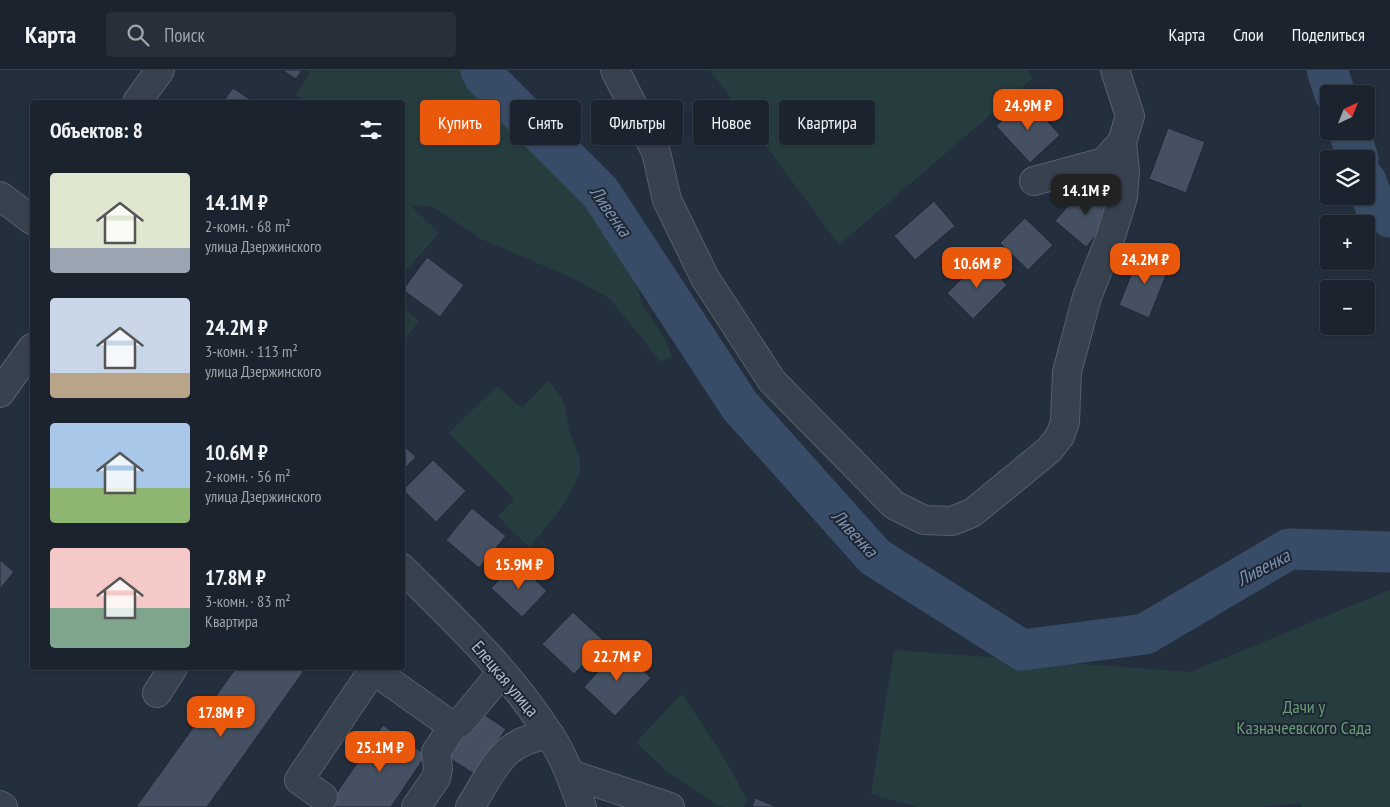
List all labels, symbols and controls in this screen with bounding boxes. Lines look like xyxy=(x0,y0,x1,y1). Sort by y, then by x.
search box xyxy=(106,12,456,57)
text: Карта xyxy=(25,19,76,50)
icon: search xyxy=(124,21,152,49)
text: Поиск xyxy=(164,23,205,47)
text: Карта xyxy=(1168,23,1205,46)
text: Слои xyxy=(1233,23,1264,46)
text: Поделиться xyxy=(1292,23,1365,46)
north arrow xyxy=(1320,85,1375,140)
map controls xyxy=(1320,85,1375,335)
pin: 24.9M ₽ xyxy=(982,88,1074,131)
text: 24.9M ₽ xyxy=(1004,95,1052,115)
chip: Купить xyxy=(420,100,500,145)
chip: Снять xyxy=(510,100,581,145)
chip: Фильтры xyxy=(591,100,683,145)
chip: Новое xyxy=(693,100,769,145)
chip: Квартира xyxy=(779,100,875,145)
icon: filters xyxy=(357,116,385,144)
text: Объектов: 8 xyxy=(50,117,143,144)
button: layers xyxy=(1320,150,1375,205)
pin: 14.1M ₽ xyxy=(1040,174,1132,216)
water label: Ливенка xyxy=(584,180,638,242)
text: 14.1M ₽ xyxy=(1062,180,1110,200)
text: 14.1M ₽ xyxy=(205,189,268,216)
icon: home xyxy=(90,193,150,253)
button: + xyxy=(1320,215,1375,270)
text: 2-комн. · 68 m² xyxy=(205,216,291,236)
text: улица Дзержинского xyxy=(205,236,321,256)
pin: 24.2M ₽ xyxy=(1099,242,1191,285)
pin: 10.6M ₽ xyxy=(931,246,1023,289)
text: 24.2M ₽ xyxy=(1121,249,1169,269)
text: 10.6M ₽ xyxy=(953,253,1001,273)
button: − xyxy=(1320,280,1375,335)
text: 24.2M ₽ xyxy=(205,314,268,341)
icon: home xyxy=(90,318,150,378)
text: 3-комн. · 113 m² xyxy=(205,341,298,361)
text: улица Дзержинского xyxy=(205,361,321,381)
text: 10.6M ₽ xyxy=(205,439,268,466)
icon: home xyxy=(90,443,150,503)
text: 2-комн. · 56 m² xyxy=(205,466,291,486)
text: улица Дзержинского xyxy=(205,486,321,506)
water label: Ливенка xyxy=(826,503,884,563)
water label: Ливенка xyxy=(1231,542,1295,591)
pin: 15.9M ₽ xyxy=(473,548,565,590)
text: 15.9M ₽ xyxy=(495,554,543,574)
text: 17.8M ₽ xyxy=(205,564,266,591)
icon: home xyxy=(90,568,150,628)
text: 3-комн. · 83 m² xyxy=(205,591,291,611)
text: Квартира xyxy=(205,611,258,631)
street label: Елецкая улица xyxy=(467,636,544,721)
pin: 22.7M ₽ xyxy=(571,640,663,682)
text: 22.7M ₽ xyxy=(593,646,641,666)
park label: Дачи у Казначеевского Сада xyxy=(1237,695,1371,739)
pin: 17.8M ₽ xyxy=(175,696,267,738)
text: 17.8M ₽ xyxy=(198,702,244,722)
pin: 25.1M ₽ xyxy=(334,730,426,773)
text: 25.1M ₽ xyxy=(356,737,404,757)

